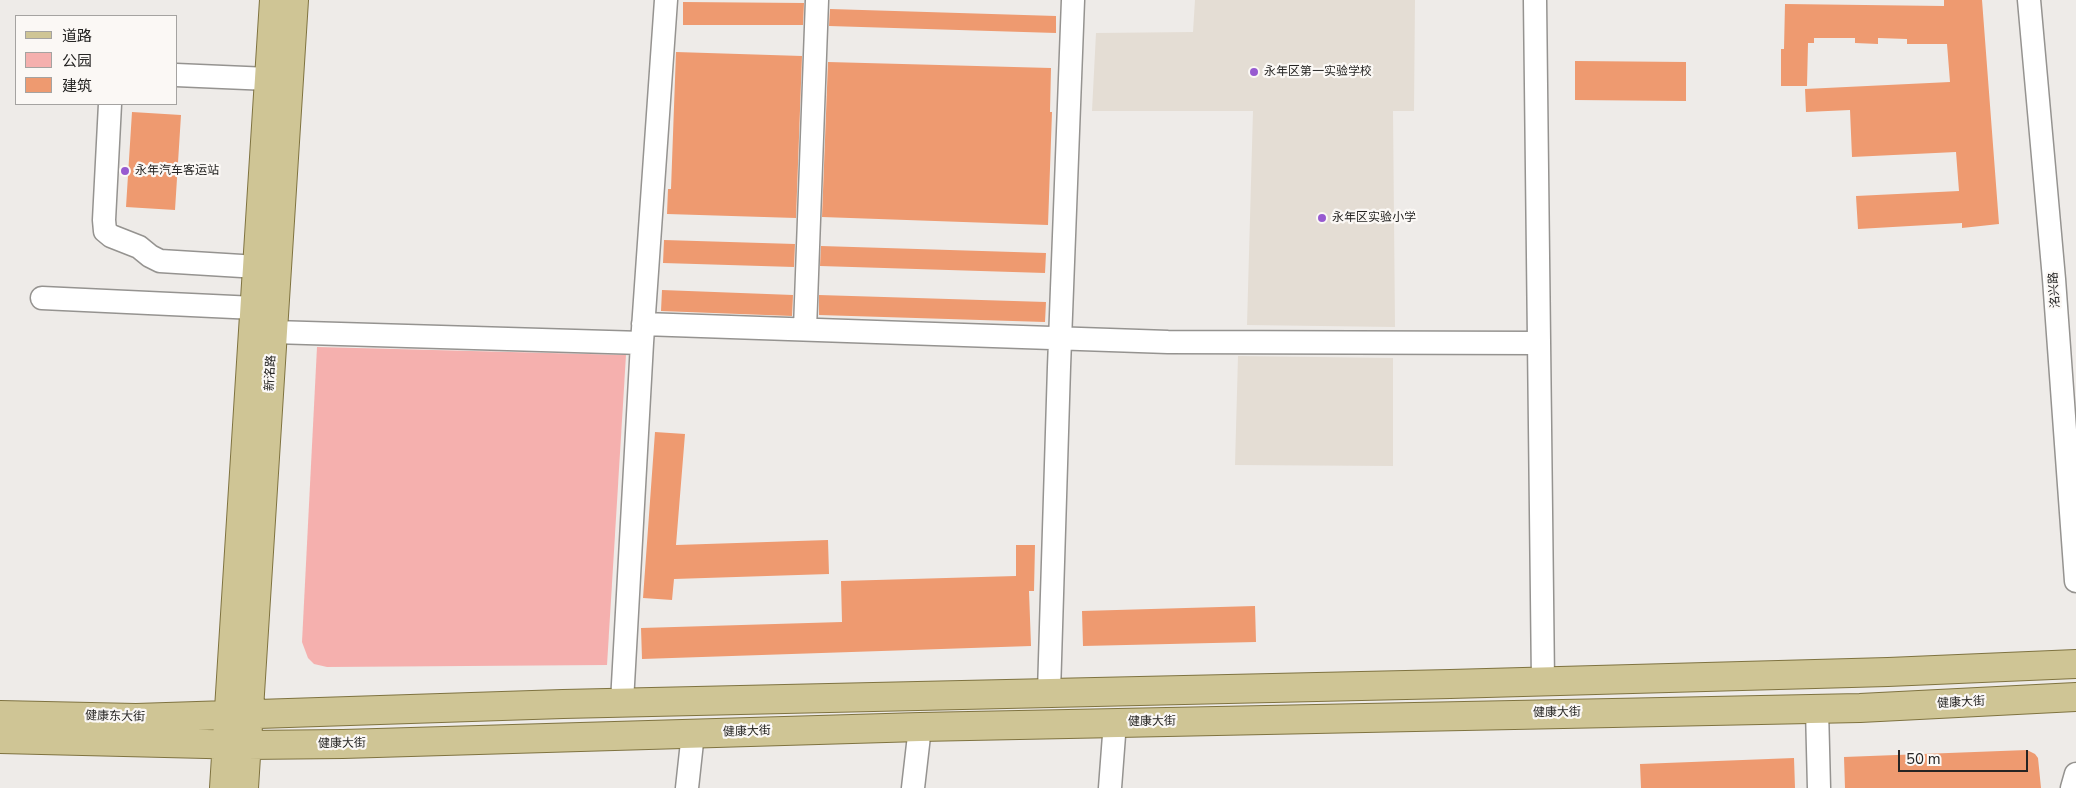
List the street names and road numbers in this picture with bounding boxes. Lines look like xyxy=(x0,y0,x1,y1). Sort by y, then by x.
street label: 洺兴路 xyxy=(2047,272,2063,308)
street label: 新洺路 xyxy=(263,355,279,391)
street label: 健康大街 xyxy=(1937,695,1985,711)
street label: 健康大街 xyxy=(1533,705,1581,721)
street label: 健康东大街 xyxy=(85,709,145,725)
street label: 健康大街 xyxy=(1128,714,1176,730)
street label: 健康大街 xyxy=(723,724,771,740)
street label: 健康大街 xyxy=(318,736,366,752)

